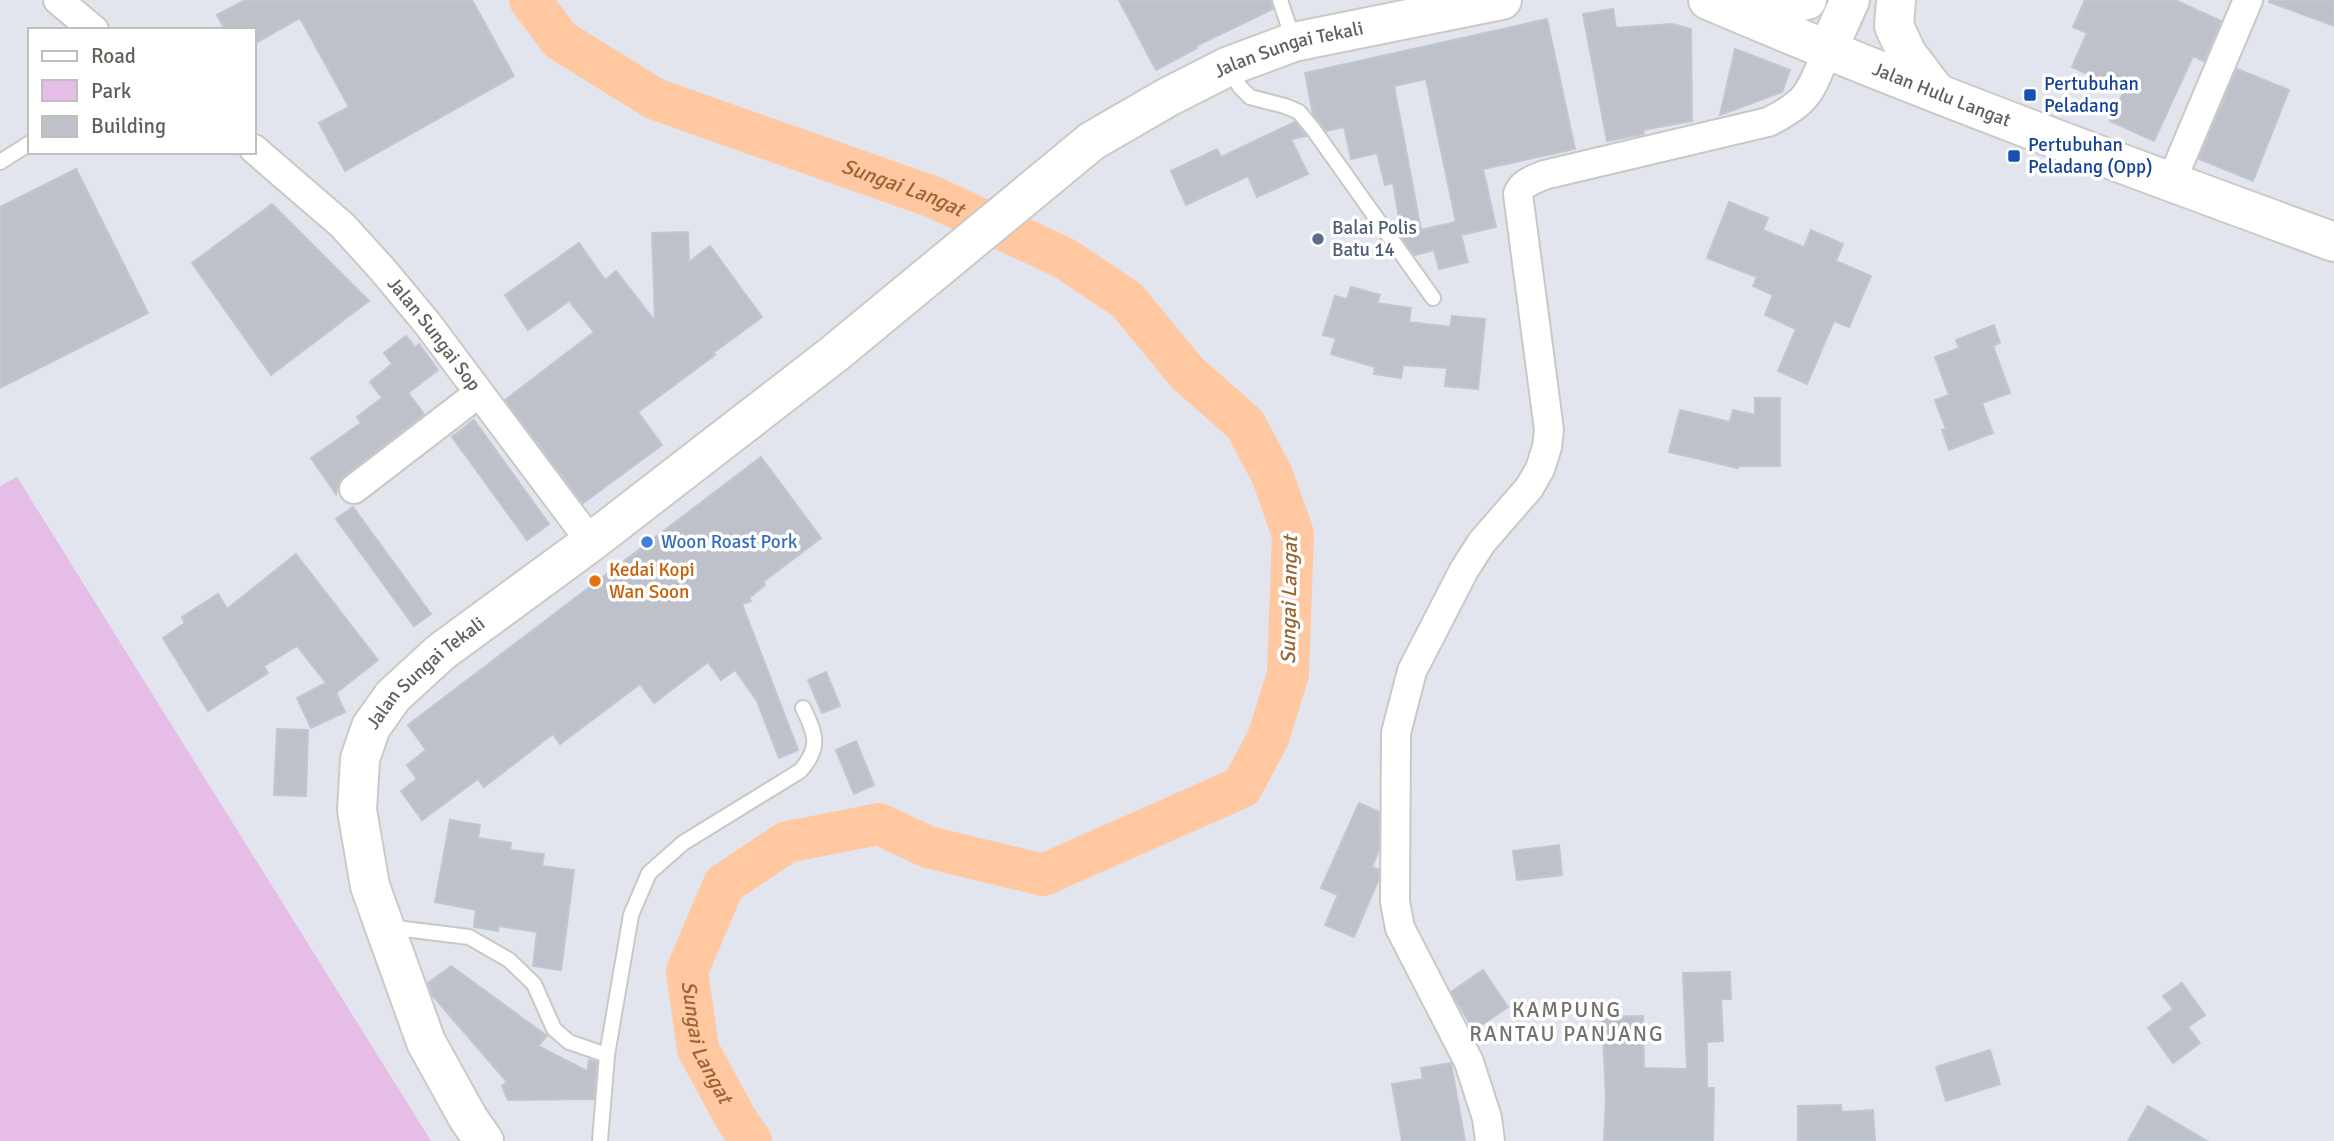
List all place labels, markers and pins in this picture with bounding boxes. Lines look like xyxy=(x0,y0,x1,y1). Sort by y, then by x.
place label: Pertubuhan Peladang xyxy=(2044,72,2139,118)
marker: Pertubuhan Peladang xyxy=(2022,87,2038,103)
place label: Pertubuhan Peladang (Opp) xyxy=(2028,133,2152,179)
marker: Pertubuhan Peladang (Opp) xyxy=(2006,148,2022,164)
place label: Balai Polis Batu 14 xyxy=(1332,216,1417,262)
marker: Balai Polis Batu 14 xyxy=(1310,231,1326,247)
place label: Woon Roast Pork xyxy=(661,530,798,554)
marker: Woon Roast Pork xyxy=(639,534,655,550)
place label: Kedai Kopi Wan Soon xyxy=(609,558,695,604)
marker: Kedai Kopi Wan Soon xyxy=(587,573,603,589)

